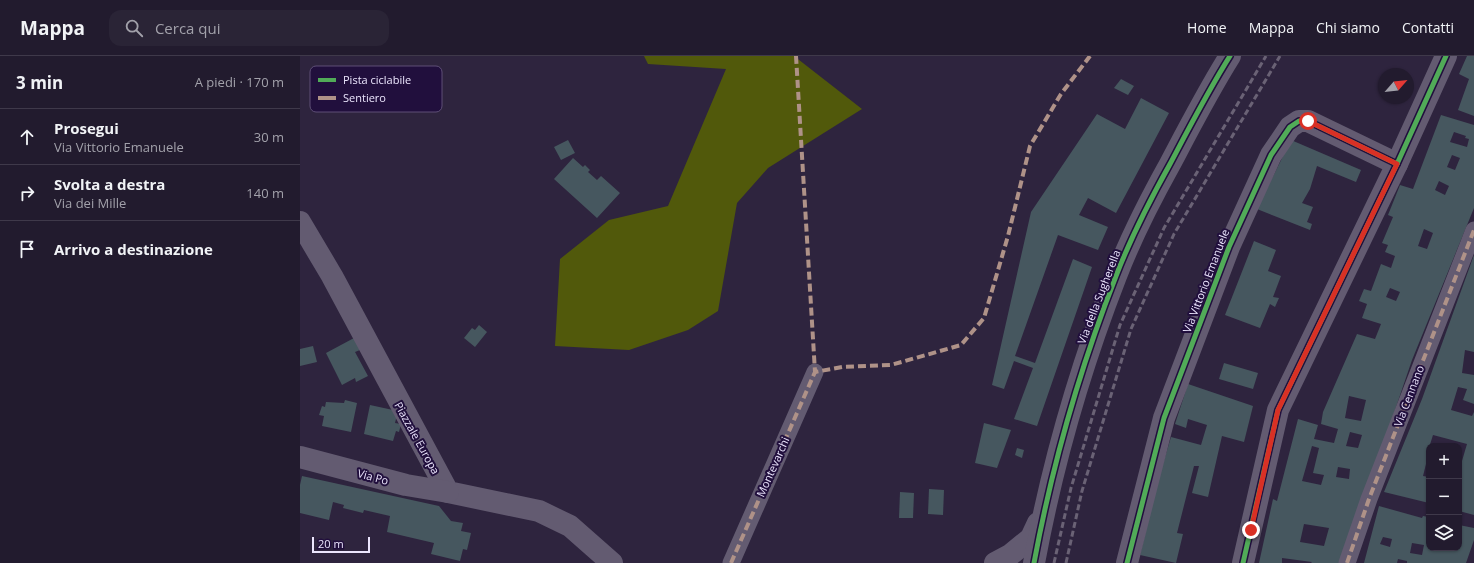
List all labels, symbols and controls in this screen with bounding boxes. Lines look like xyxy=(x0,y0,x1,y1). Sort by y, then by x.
search box xyxy=(109,10,389,46)
text: Mappa xyxy=(20,15,85,41)
icon: search xyxy=(123,17,145,39)
text: Cerca qui xyxy=(155,18,221,38)
text: Home xyxy=(1187,18,1227,37)
text: Mappa xyxy=(1249,18,1294,37)
text: Chi siamo xyxy=(1316,18,1380,37)
text: Contatti xyxy=(1402,18,1454,37)
legend xyxy=(310,66,442,112)
north arrow xyxy=(1378,68,1414,104)
text: 3 min xyxy=(16,71,63,94)
text: Pista ciclabile xyxy=(343,72,411,87)
text: A piedi · 170 m xyxy=(195,73,284,91)
text: Sentiero xyxy=(343,90,386,105)
route start xyxy=(1299,112,1317,130)
text: Prosegui xyxy=(54,118,119,138)
icon: ahead xyxy=(16,126,38,148)
text: 30 m xyxy=(254,128,284,146)
text: Via Vittorio Emanuele xyxy=(54,138,184,156)
text: Svolta a destra xyxy=(54,174,165,194)
icon: right xyxy=(16,182,38,204)
text: 140 m xyxy=(246,184,284,202)
text: Via dei Mille xyxy=(54,194,126,212)
street label: Via Vittorio Emanuele xyxy=(1179,227,1232,335)
icon: arrive xyxy=(16,238,38,260)
text: Arrivo a destinazione xyxy=(54,239,213,259)
street label: Via della Sugherella xyxy=(1074,248,1123,346)
street label: Via Cennano xyxy=(1390,363,1427,429)
street label: Piazzale Europa xyxy=(391,399,444,477)
street label: Montevarchi xyxy=(753,434,792,499)
map controls xyxy=(1426,443,1462,551)
button: + xyxy=(1426,443,1462,479)
street label: Via Po xyxy=(356,465,391,488)
button: − xyxy=(1426,479,1462,515)
button: layers xyxy=(1426,515,1462,551)
route end xyxy=(1242,521,1260,539)
scale bar xyxy=(312,535,370,554)
text: 20 m xyxy=(318,536,344,551)

